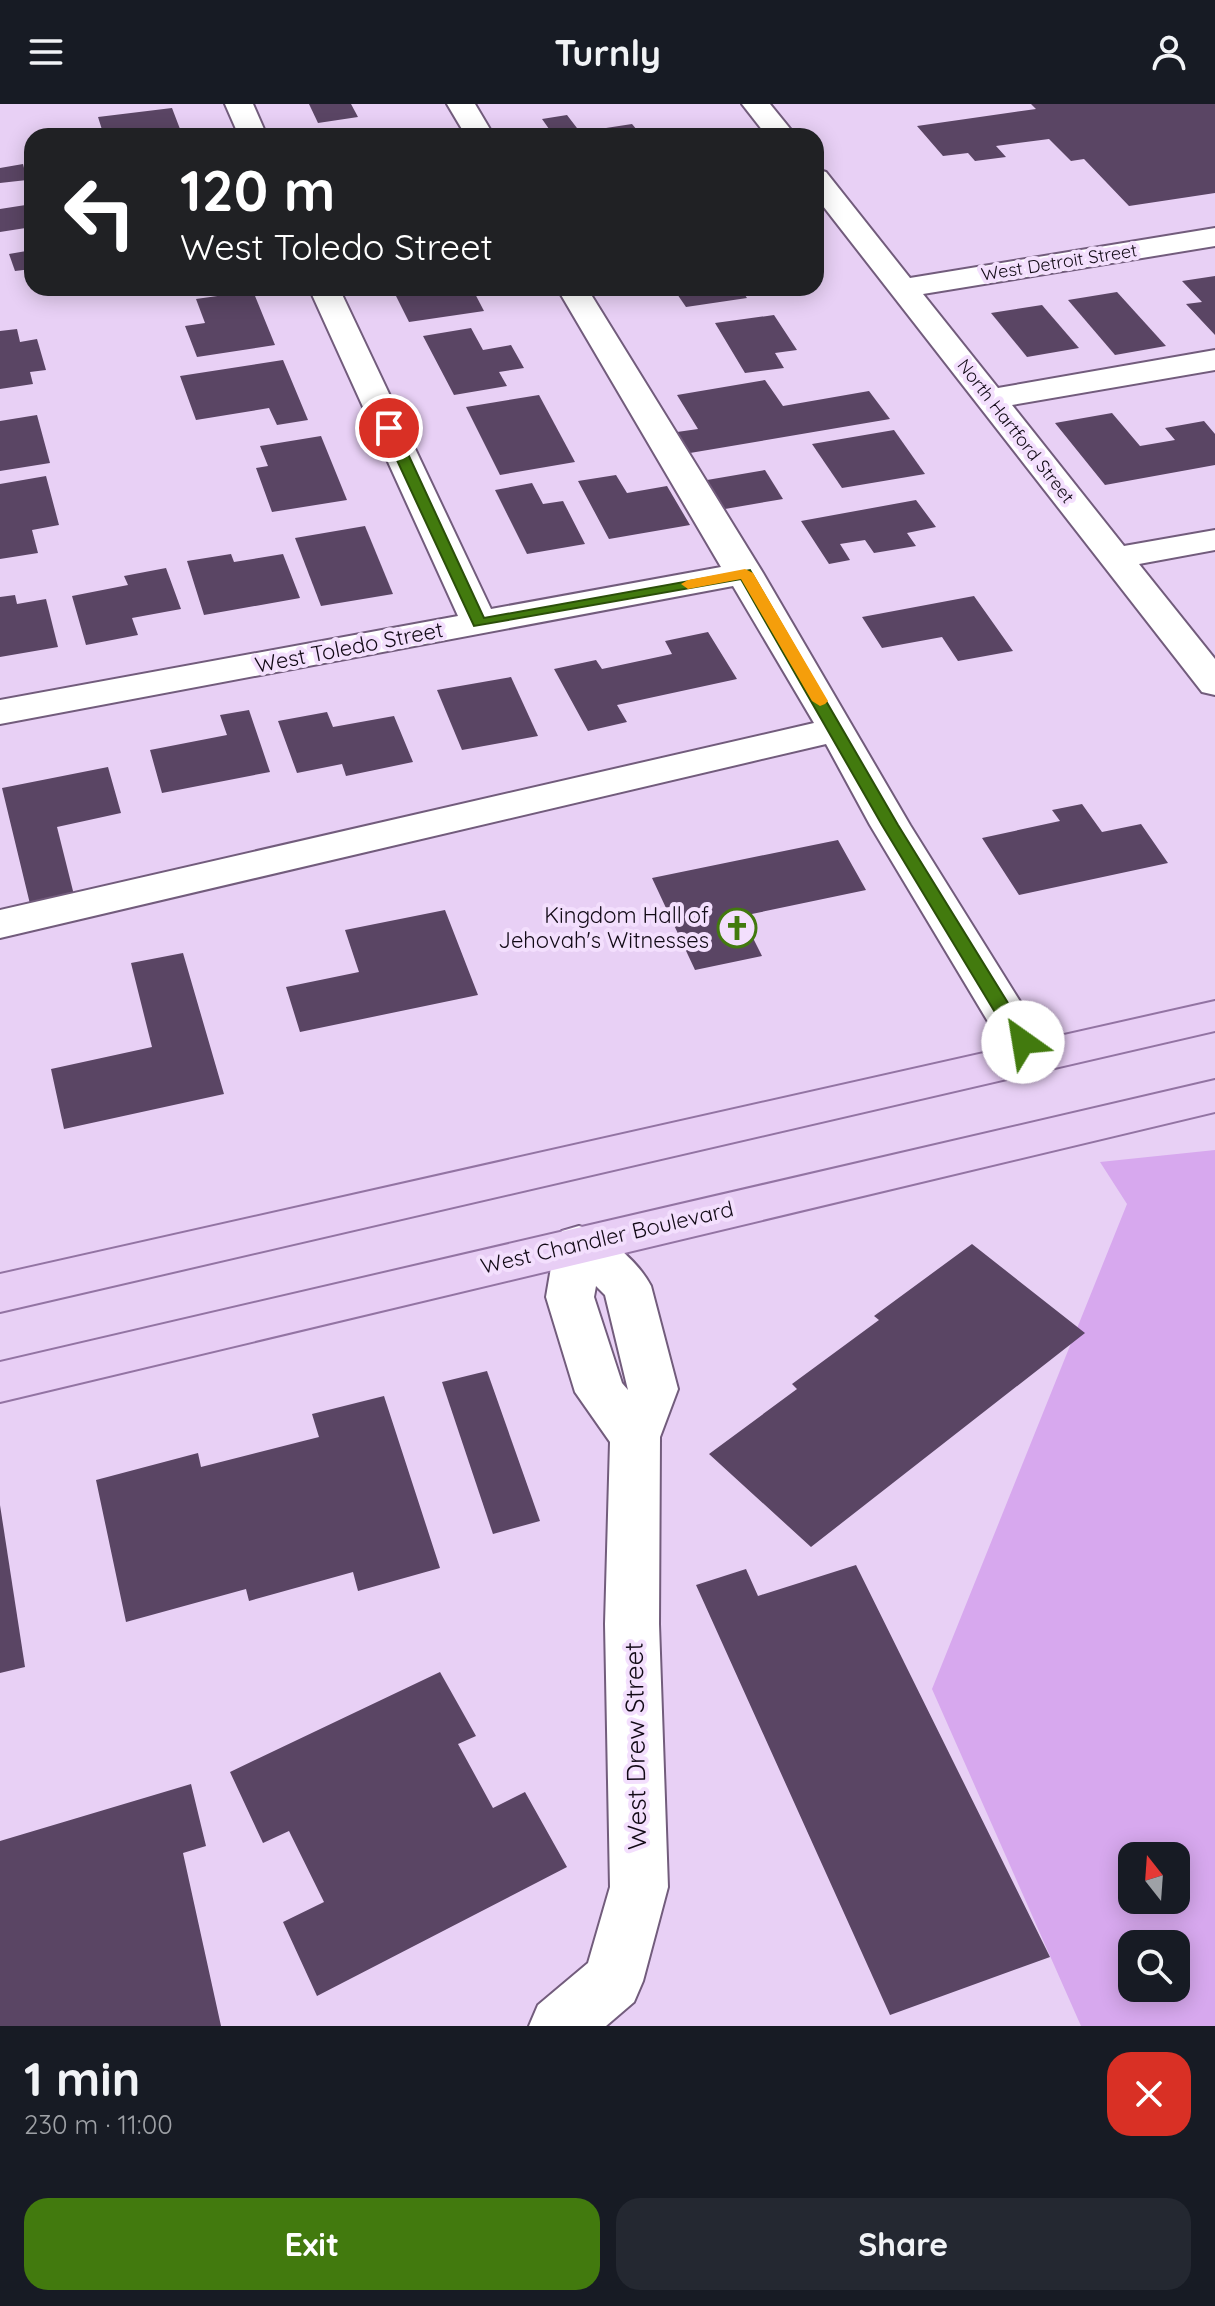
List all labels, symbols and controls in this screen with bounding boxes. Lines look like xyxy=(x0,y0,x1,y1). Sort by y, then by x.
icon: menu xyxy=(24,30,68,74)
text: Turnly xyxy=(554,30,661,75)
icon: person xyxy=(1147,30,1191,74)
text: 120 m xyxy=(180,155,335,225)
icon: left xyxy=(48,160,152,264)
text: West Toledo Street xyxy=(180,224,493,269)
street label: West Detroit Street xyxy=(979,238,1139,286)
street label: North Hartford Street xyxy=(953,354,1079,508)
pin xyxy=(355,394,423,462)
icon: arrive xyxy=(367,406,411,450)
street label: West Toledo Street xyxy=(253,615,445,679)
place label: Kingdom Hall of Jehovah's Witnesses xyxy=(498,901,709,954)
church icon: Kingdom Hall of Jehovah's Witnesses xyxy=(716,907,758,949)
position arrow xyxy=(981,1000,1065,1084)
street label: West Chandler Boulevard xyxy=(478,1194,736,1280)
street label: West Drew Street xyxy=(617,1642,653,1850)
north arrow xyxy=(1118,1842,1190,1914)
map controls xyxy=(1118,1842,1190,2002)
button: search xyxy=(1118,1930,1190,2002)
text: 1 min xyxy=(24,2048,140,2108)
button: close xyxy=(1107,2052,1191,2136)
text: 230 m · 11:00 xyxy=(24,2108,173,2141)
button: Exit xyxy=(24,2198,600,2290)
button: Share xyxy=(616,2198,1191,2290)

